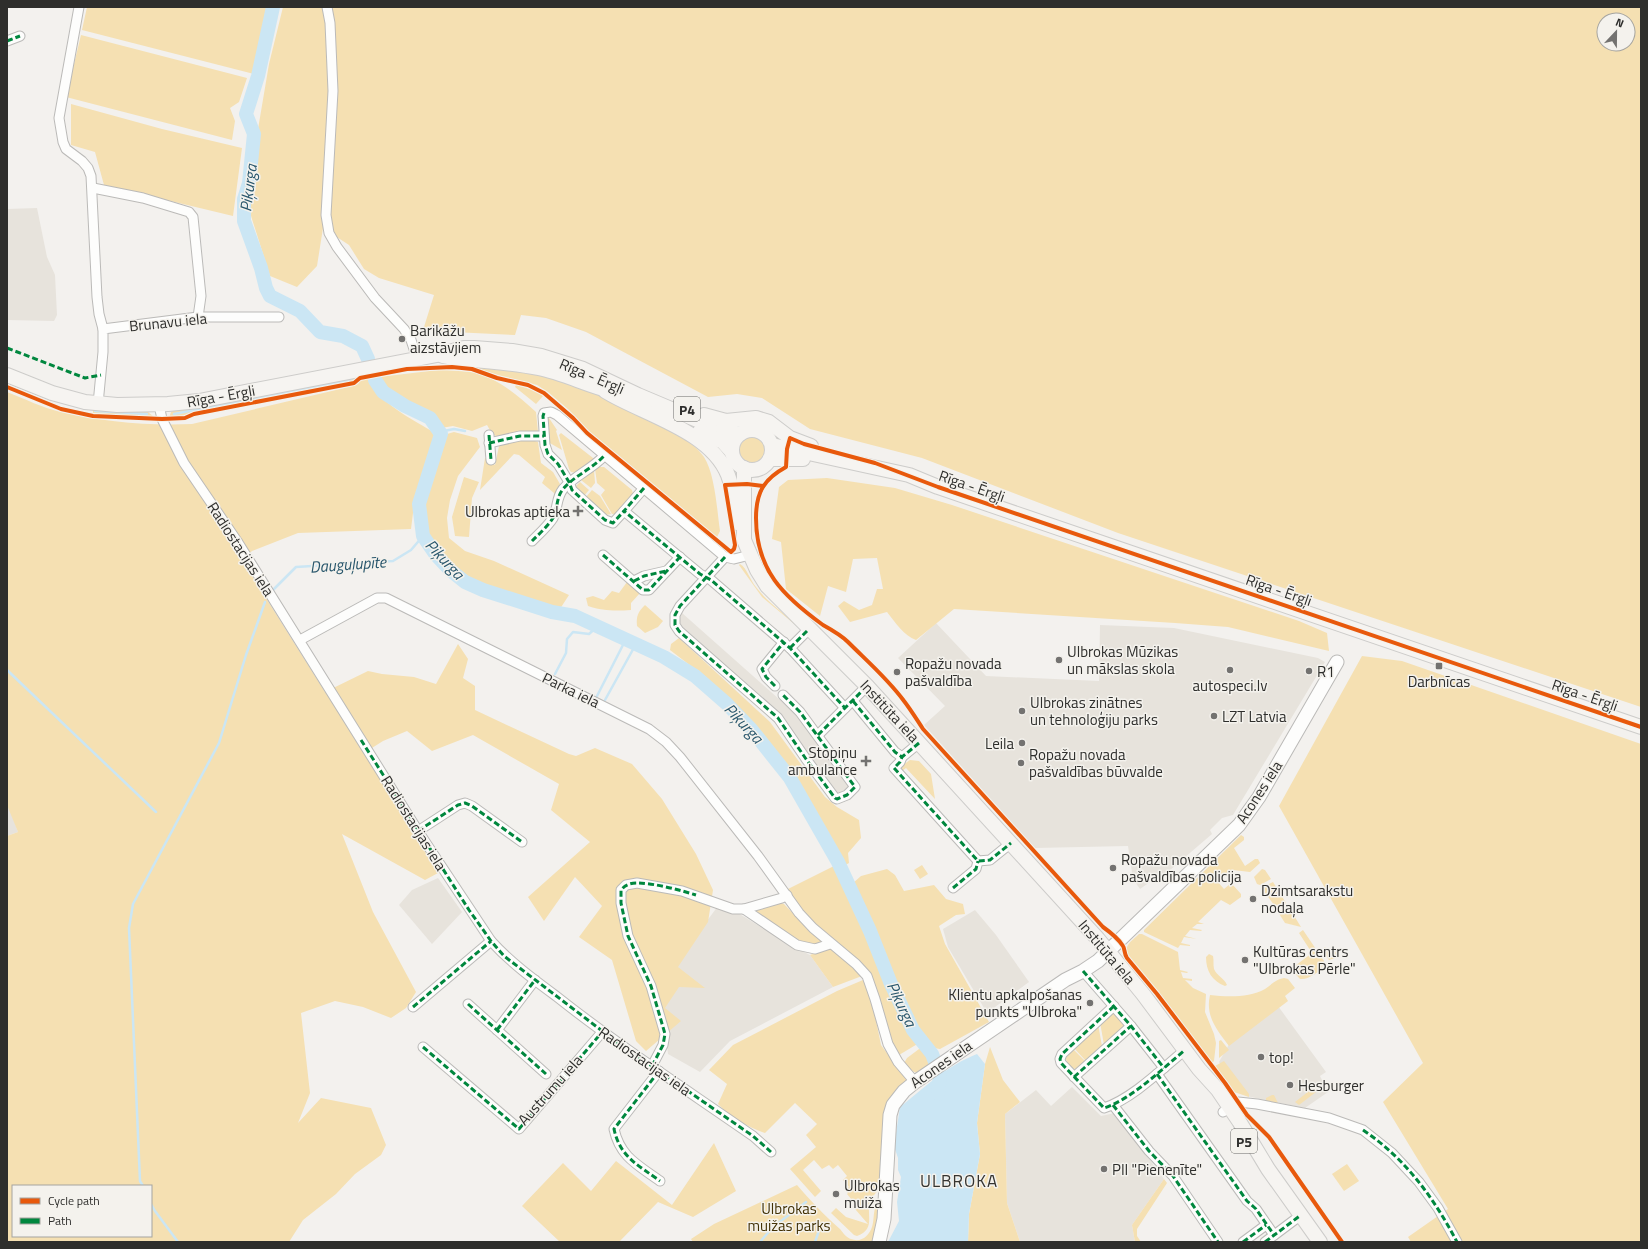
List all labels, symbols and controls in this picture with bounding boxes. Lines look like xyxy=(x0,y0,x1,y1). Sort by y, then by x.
north arrow xyxy=(1596,12,1636,52)
text: N xyxy=(1613,14,1626,32)
water label: Piķurga xyxy=(233,162,263,213)
street label: Brunavu iela xyxy=(128,306,209,338)
place label: Barikāžu aizstāvjiem xyxy=(410,319,481,359)
marker: Barikāžu aizstāvjiem xyxy=(397,334,407,344)
street label: Rīga - Ērgļi xyxy=(556,352,628,400)
street label: Rīga - Ērgļi xyxy=(185,379,257,413)
road number: P4 xyxy=(674,397,700,421)
street label: Rīga - Ērgļi xyxy=(936,464,1008,508)
street label: Radiostacijas iela xyxy=(202,497,280,601)
place label: Ulbrokas aptieka xyxy=(465,500,570,523)
marker: Ulbrokas aptieka xyxy=(573,506,583,516)
water label: Piķurga xyxy=(420,533,471,585)
water label: Dauguļupīte xyxy=(309,549,388,579)
street label: Rīga - Ērgļi xyxy=(1243,568,1315,612)
place label: Ulbrokas Mūzikas un mākslas skola xyxy=(1067,640,1178,680)
place label: Ropažu novada pašvaldība xyxy=(905,652,1002,692)
marker: Ulbrokas Mūzikas un mākslas skola xyxy=(1054,655,1064,665)
place label: R1 xyxy=(1317,660,1335,683)
marker: Darbnīcas xyxy=(1434,661,1444,671)
marker: autospeci.lv xyxy=(1225,665,1235,675)
street label: Parka iela xyxy=(538,666,604,714)
marker: R1 xyxy=(1304,666,1314,676)
marker: Ropažu novada pašvaldība xyxy=(892,667,902,677)
place label: Darbnīcas xyxy=(1408,670,1470,693)
street label: Rīga - Ērgļi xyxy=(1549,673,1621,717)
street label: Institūta iela xyxy=(855,674,925,748)
place label: autospeci.lv xyxy=(1193,674,1267,697)
place label: Ulbrokas zinātnes un tehnoloģiju parks xyxy=(1030,691,1158,731)
water label: Piķurga xyxy=(719,697,770,749)
place label: LZT Latvia xyxy=(1222,705,1287,728)
marker: Ulbrokas zinātnes un tehnoloģiju parks xyxy=(1017,706,1027,716)
marker: LZT Latvia xyxy=(1209,711,1219,721)
place label: Leila xyxy=(985,732,1014,755)
marker: Leila xyxy=(1017,738,1027,748)
place label: Stopiņu ambulance xyxy=(788,741,857,781)
place label: Ropažu novada pašvaldības būvvalde xyxy=(1029,743,1163,783)
marker: Stopiņu ambulance xyxy=(860,755,872,767)
street label: Acones iela xyxy=(1230,756,1288,828)
marker: Ropažu novada pašvaldības būvvalde xyxy=(1016,758,1026,768)
street label: Radiostacijas iela xyxy=(376,771,453,875)
place label: Ropažu novada pašvaldības policija xyxy=(1121,848,1242,888)
marker: Ropažu novada pašvaldības policija xyxy=(1108,863,1118,873)
place label: Dzimtsarakstu nodaļa xyxy=(1261,879,1353,919)
marker: Dzimtsarakstu nodaļa xyxy=(1248,894,1258,904)
street label: Institūta iela xyxy=(1073,915,1141,990)
place label: Kultūras centrs "Ulbrokas Pērle" xyxy=(1253,940,1356,980)
marker: Kultūras centrs "Ulbrokas Pērle" xyxy=(1240,955,1250,965)
water label: Piķurga xyxy=(881,977,923,1032)
place label: Klientu apkalpošanas punkts "Ulbroka" xyxy=(948,983,1082,1023)
marker: Klientu apkalpošanas punkts "Ulbroka" xyxy=(1085,998,1095,1008)
street label: Radiostacijas iela xyxy=(594,1020,696,1102)
street label: Acones iela xyxy=(905,1034,977,1094)
place label: top! xyxy=(1269,1046,1294,1069)
street label: Austrumu iela xyxy=(512,1049,588,1130)
marker: top! xyxy=(1256,1052,1266,1062)
place label: Hesburger xyxy=(1298,1074,1364,1097)
marker: Hesburger xyxy=(1285,1080,1295,1090)
road number: P5 xyxy=(1231,1129,1257,1153)
place label: PII "Pienenīte" xyxy=(1112,1158,1202,1181)
marker: PII "Pienenīte" xyxy=(1099,1164,1109,1174)
district label: ULBROKA xyxy=(920,1168,998,1194)
place label: Ulbrokas muiža xyxy=(844,1174,900,1214)
legend xyxy=(12,1185,152,1237)
marker: Ulbrokas muiža xyxy=(831,1189,841,1199)
text: Cycle path xyxy=(48,1191,100,1210)
park label: Ulbrokas muižas parks xyxy=(747,1197,831,1237)
text: Path xyxy=(48,1211,72,1230)

